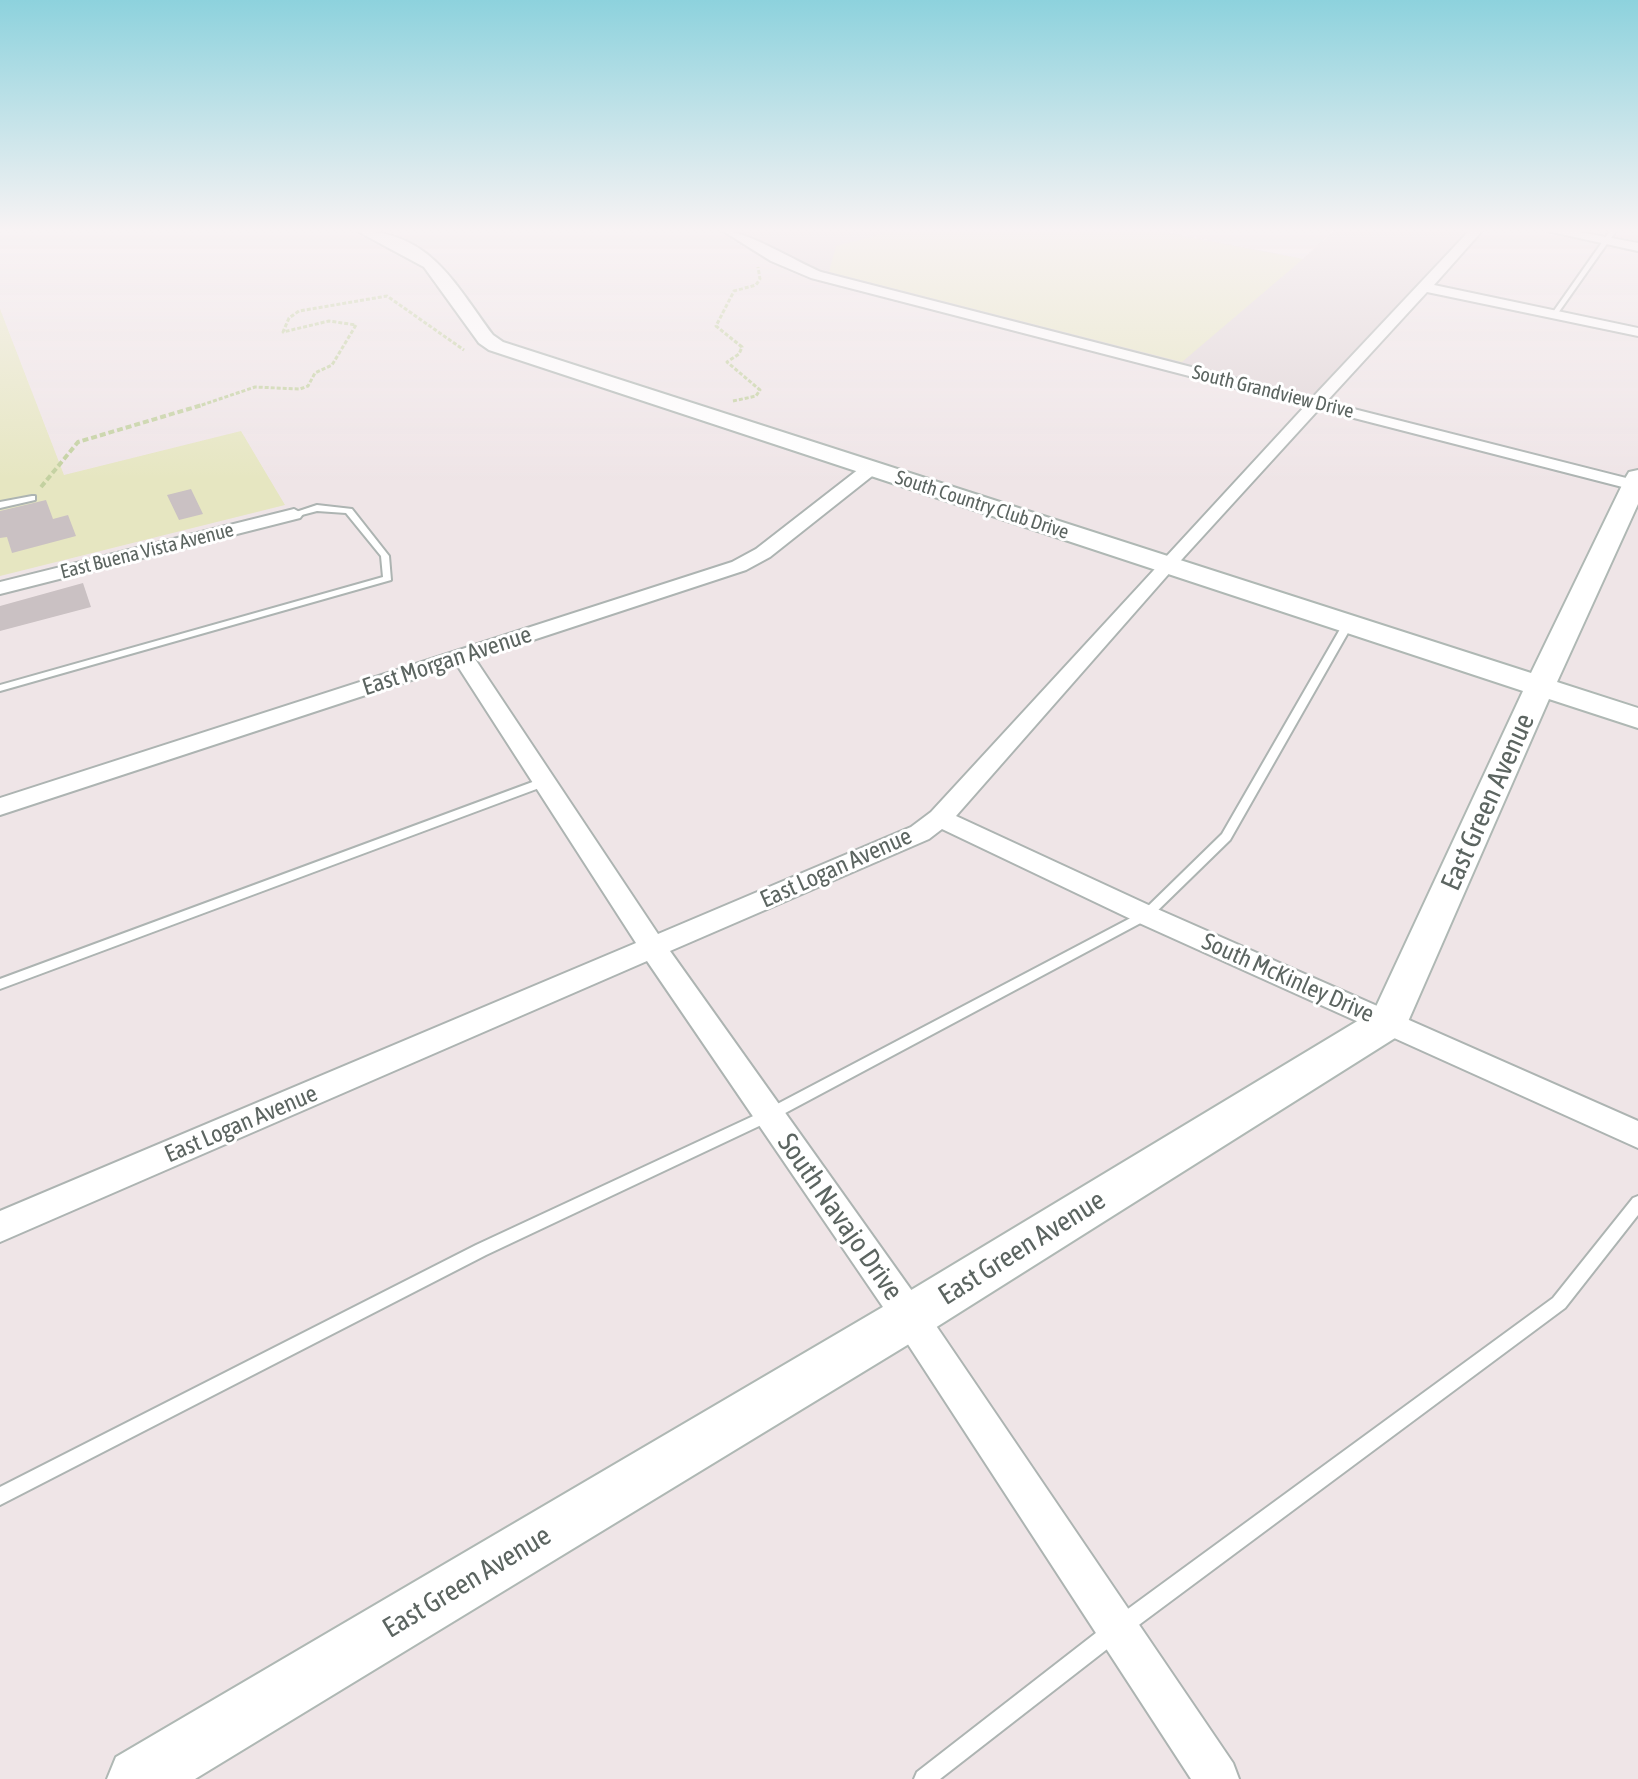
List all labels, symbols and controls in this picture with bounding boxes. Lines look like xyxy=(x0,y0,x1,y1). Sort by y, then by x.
street label: South Grandview Drive xyxy=(1190,360,1356,424)
street label: South Country Club Drive xyxy=(892,466,1072,544)
street label: East Buena Vista Avenue xyxy=(58,518,236,584)
street label: East Morgan Avenue xyxy=(359,620,535,702)
street label: East Green Avenue xyxy=(1434,708,1542,896)
street label: East Logan Avenue xyxy=(756,822,916,914)
street label: South McKinley Drive xyxy=(1198,927,1378,1029)
street label: East Logan Avenue xyxy=(160,1079,322,1169)
street label: South Navajo Drive xyxy=(770,1127,910,1307)
street label: East Green Avenue xyxy=(933,1183,1111,1313)
street label: East Green Avenue xyxy=(377,1519,557,1645)

